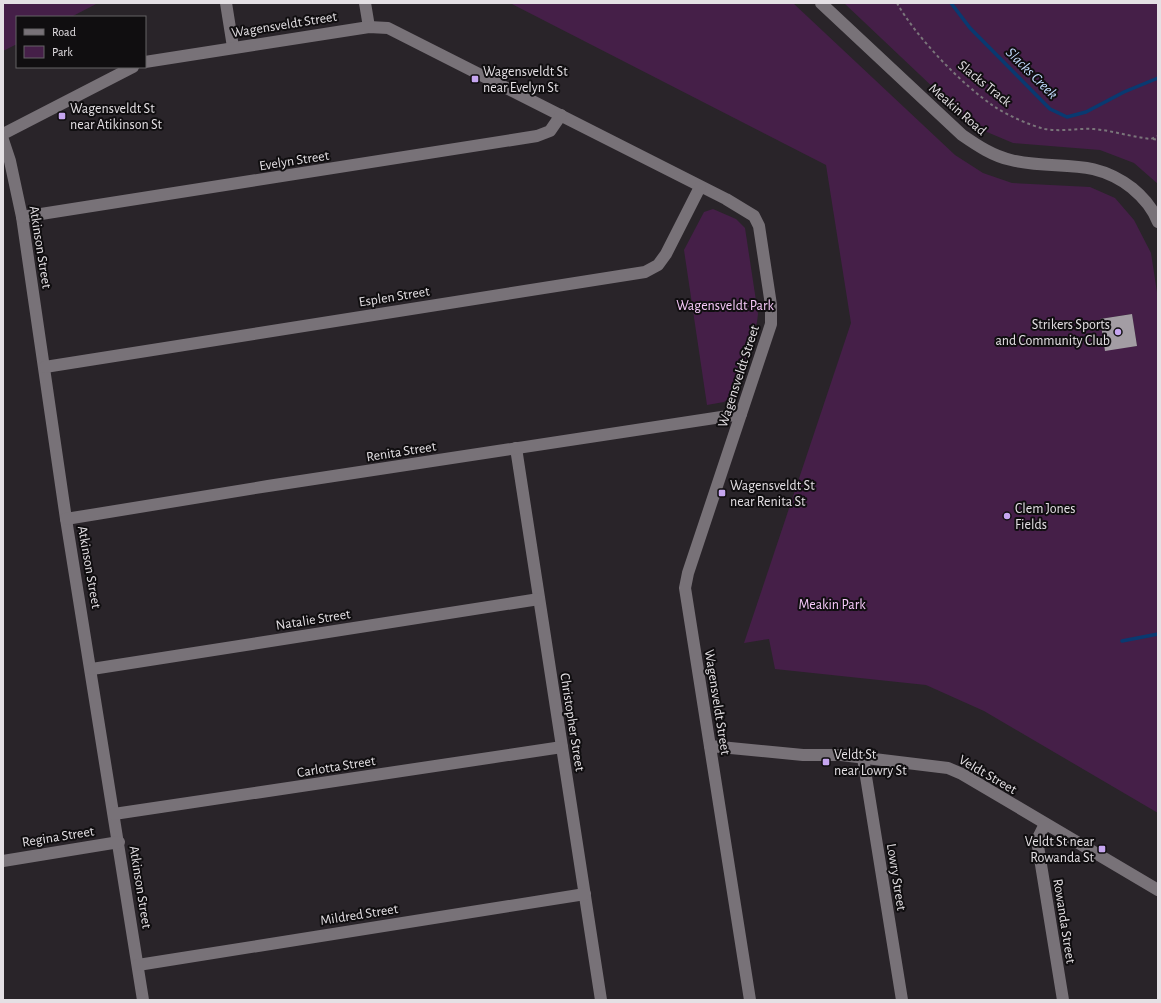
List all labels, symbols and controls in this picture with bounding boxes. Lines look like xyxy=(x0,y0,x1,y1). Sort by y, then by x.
street label: Wagensveldt Street xyxy=(230,10,338,40)
legend xyxy=(16,16,146,68)
text: Road xyxy=(52,26,76,38)
water label: Slacks Creek xyxy=(1003,45,1060,102)
text: Park xyxy=(52,46,73,58)
street label: Slacks Track xyxy=(955,58,1014,110)
place label: Wagensveldt St near Evelyn St xyxy=(483,65,568,95)
marker: Wagensveldt St near Evelyn St xyxy=(470,74,480,84)
street label: Meakin Road xyxy=(926,81,989,138)
place label: Wagensveldt St near Atikinson St xyxy=(70,102,163,132)
marker: Wagensveldt St near Atikinson St xyxy=(57,111,67,121)
street label: Evelyn Street xyxy=(258,148,331,173)
street label: Atkinson Street xyxy=(27,205,54,290)
street label: Esplen Street xyxy=(358,284,431,309)
park label: Wagensveldt Park xyxy=(676,299,774,313)
place label: Strikers Sports and Community Club xyxy=(995,318,1110,348)
street label: Wagensveldt Street xyxy=(716,323,762,429)
marker: Strikers Sports and Community Club xyxy=(1113,327,1123,337)
street label: Renita Street xyxy=(365,439,438,464)
place label: Wagensveldt St near Renita St xyxy=(730,479,815,509)
marker: Wagensveldt St near Renita St xyxy=(717,488,727,498)
place label: Clem Jones Fields xyxy=(1015,502,1075,532)
marker: Clem Jones Fields xyxy=(1002,511,1012,521)
street label: Atkinson Street xyxy=(75,525,103,610)
park label: Meakin Park xyxy=(798,598,866,612)
street label: Natalie Street xyxy=(275,607,352,633)
street label: Wagensveldt Street xyxy=(702,648,732,756)
street label: Christopher Street xyxy=(557,672,587,773)
place label: Veldt St near Lowry St xyxy=(834,748,907,778)
street label: Veldt Street xyxy=(956,753,1019,797)
street label: Carlotta Street xyxy=(296,754,377,780)
marker: Veldt St near Lowry St xyxy=(821,757,831,767)
street label: Regina Street xyxy=(21,824,96,850)
place label: Veldt St near Rowanda St xyxy=(1025,835,1095,865)
street label: Lowry Street xyxy=(884,843,908,912)
marker: Veldt St near Rowanda St xyxy=(1097,844,1107,854)
street label: Atkinson Street xyxy=(127,845,154,930)
street label: Rowanda Street xyxy=(1050,878,1078,965)
street label: Mildred Street xyxy=(319,902,400,928)

